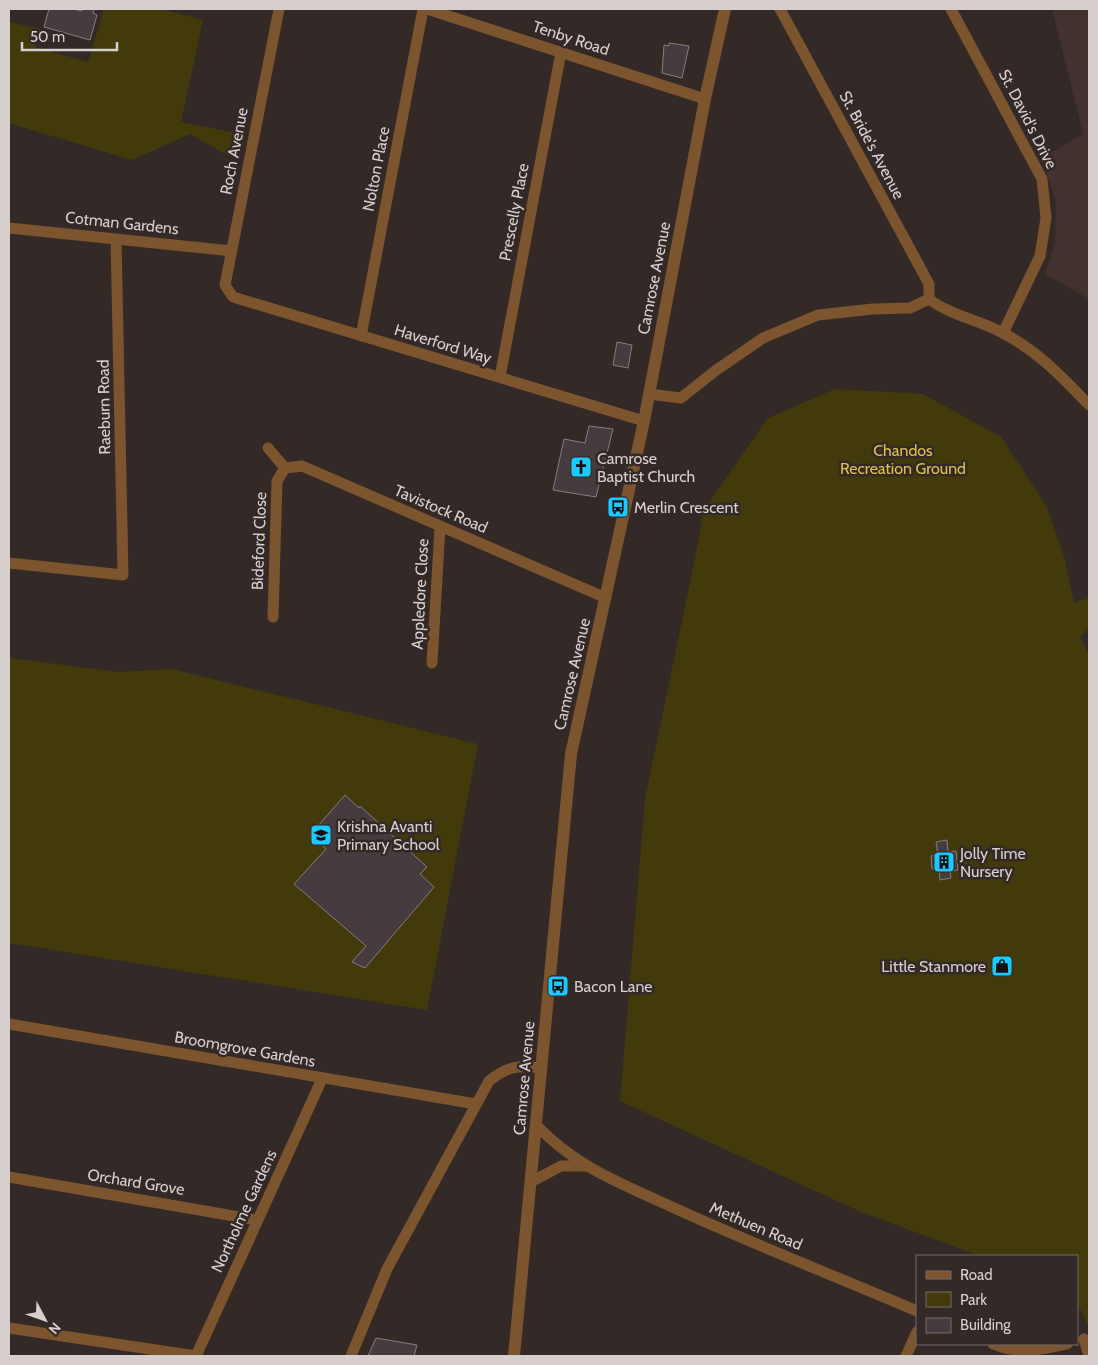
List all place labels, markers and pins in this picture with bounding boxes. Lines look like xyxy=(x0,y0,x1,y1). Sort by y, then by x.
place label: Camrose Baptist Church xyxy=(597,449,695,486)
church icon: Camrose Baptist Church xyxy=(569,455,593,479)
bus stop icon: Merlin Crescent xyxy=(606,495,630,519)
place label: Merlin Crescent xyxy=(634,498,739,517)
place label: Krishna Avanti Primary School xyxy=(337,817,440,854)
school or university icon: Krishna Avanti Primary School xyxy=(309,823,333,847)
place label: Jolly Time Nursery xyxy=(959,844,1026,881)
building icon: Jolly Time Nursery xyxy=(932,850,956,874)
shop icon: Little Stanmore xyxy=(990,954,1014,978)
place label: Little Stanmore xyxy=(881,957,986,976)
bus stop icon: Bacon Lane xyxy=(546,974,570,998)
place label: Bacon Lane xyxy=(574,977,653,996)

